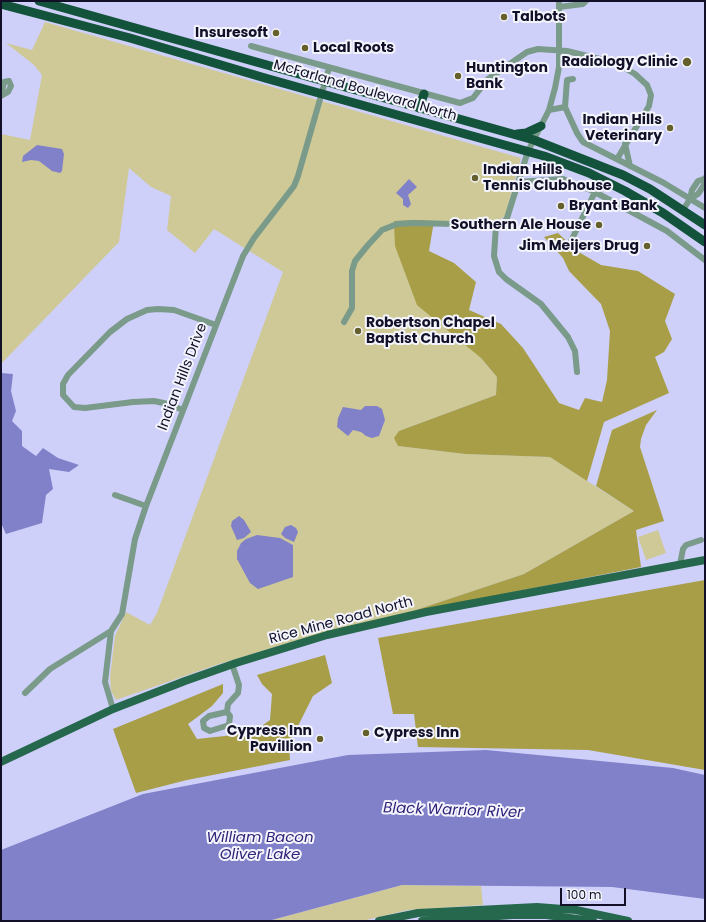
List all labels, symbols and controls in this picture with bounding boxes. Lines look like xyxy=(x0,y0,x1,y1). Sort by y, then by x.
place label: Talbots xyxy=(512,9,566,25)
marker: Talbots xyxy=(499,12,509,22)
place label: Insuresoft xyxy=(195,25,268,41)
marker: Insuresoft xyxy=(271,28,281,38)
place label: Local Roots xyxy=(313,40,394,56)
marker: Local Roots xyxy=(300,43,310,53)
place label: Radiology Clinic xyxy=(561,54,678,70)
marker: Radiology Clinic xyxy=(681,56,693,68)
street label: McFarland Boulevard North xyxy=(271,57,459,125)
place label: Huntington Bank xyxy=(466,60,548,92)
marker: Huntington Bank xyxy=(453,71,463,81)
place label: Indian Hills Veterinary xyxy=(582,112,662,144)
marker: Indian Hills Veterinary xyxy=(665,123,675,133)
place label: Indian Hills Tennis Clubhouse xyxy=(483,162,612,194)
marker: Indian Hills Tennis Clubhouse xyxy=(470,173,480,183)
place label: Bryant Bank xyxy=(569,198,657,214)
marker: Bryant Bank xyxy=(556,201,566,211)
place label: Southern Ale House xyxy=(451,217,591,233)
marker: Southern Ale House xyxy=(594,220,604,230)
place label: Jim Meijers Drug xyxy=(519,238,639,254)
marker: Jim Meijers Drug xyxy=(642,241,652,251)
place label: Robertson Chapel Baptist Church xyxy=(366,315,495,348)
street label: Indian Hills Drive xyxy=(155,321,211,433)
marker: Robertson Chapel Baptist Church xyxy=(353,326,363,336)
street label: Rice Mine Road North xyxy=(267,594,415,648)
place label: Cypress Inn Pavillion xyxy=(227,723,312,756)
place label: Cypress Inn xyxy=(374,725,459,741)
marker: Cypress Inn xyxy=(361,728,371,738)
marker: Cypress Inn Pavillion xyxy=(315,734,325,744)
water label: Black Warrior River xyxy=(383,800,523,822)
water label: William Bacon Oliver Lake xyxy=(206,829,314,864)
scale bar xyxy=(562,880,628,906)
text: 100 m xyxy=(567,886,601,903)

